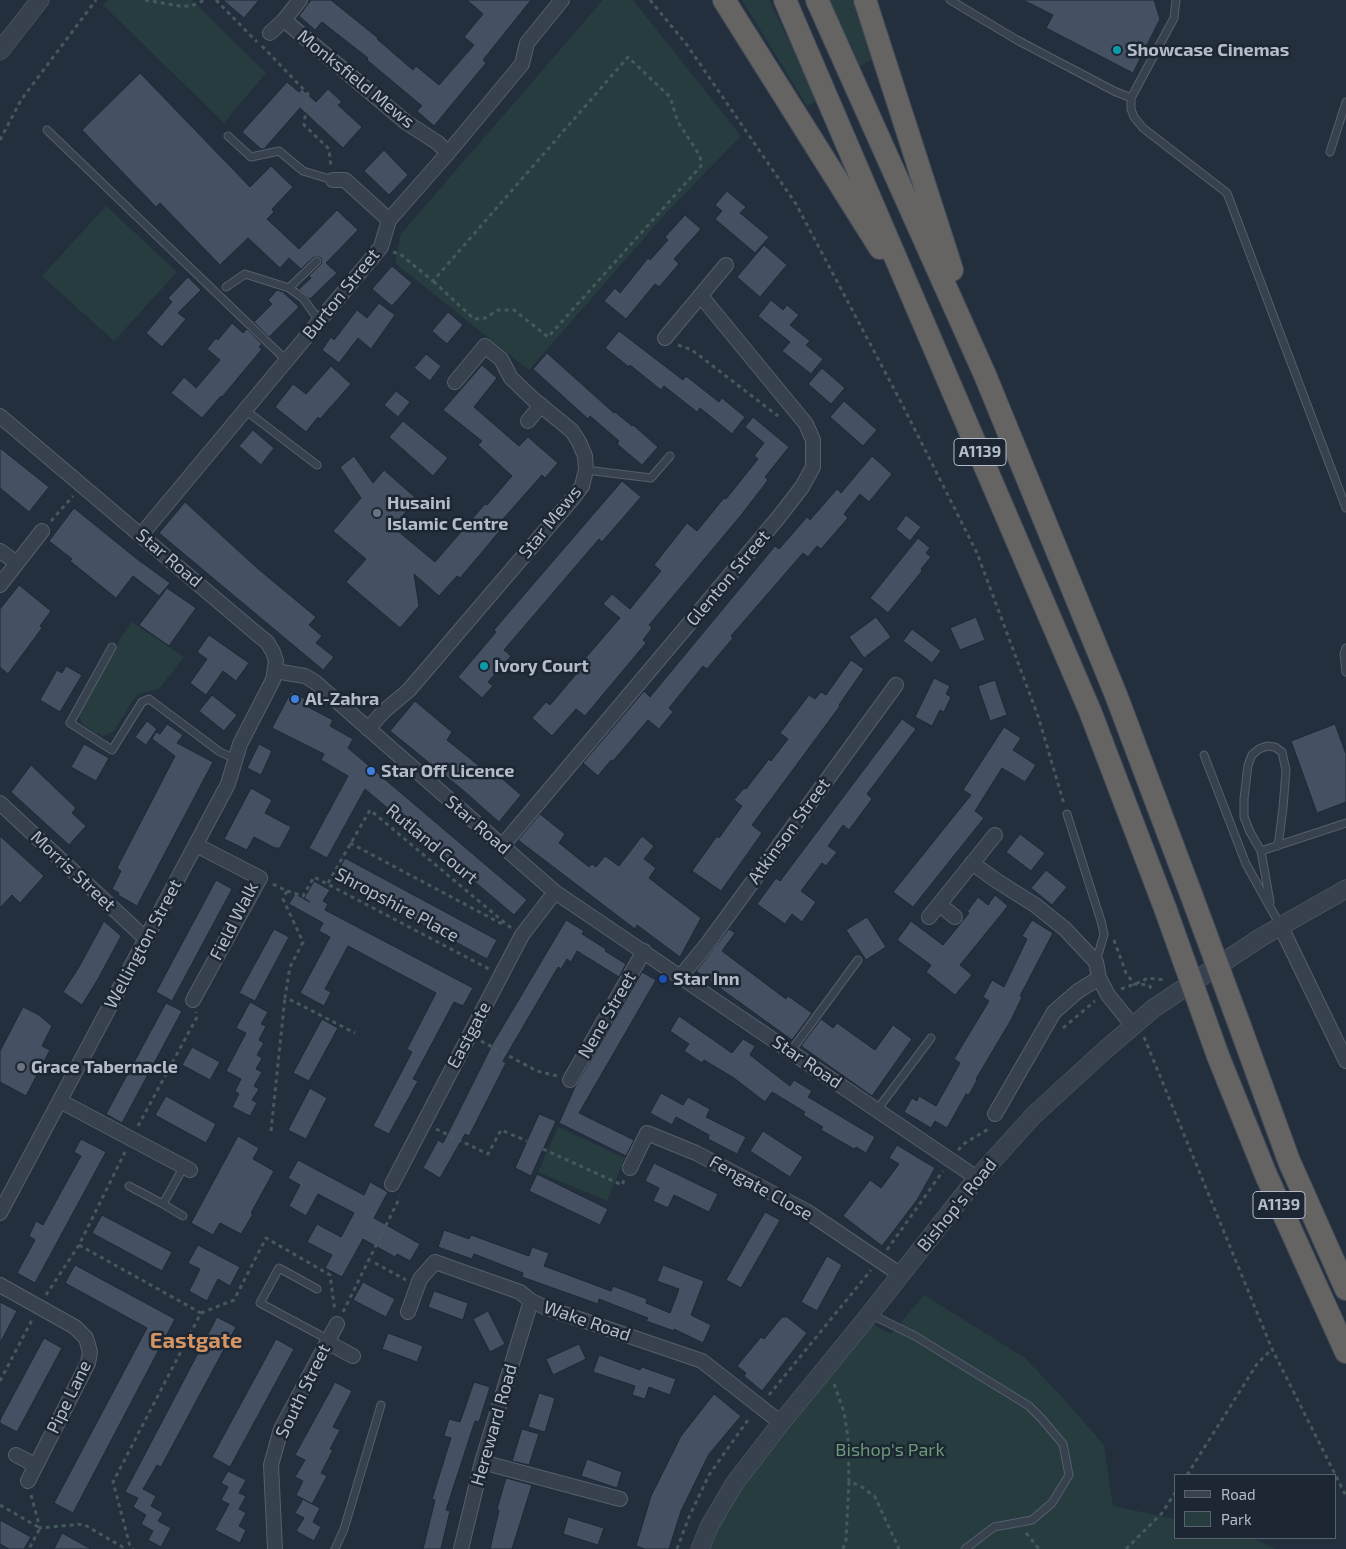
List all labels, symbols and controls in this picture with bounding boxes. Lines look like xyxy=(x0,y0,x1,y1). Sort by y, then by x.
street label: Monksfield Mews xyxy=(293,25,419,133)
place label: Showcase Cinemas xyxy=(1127,39,1289,61)
marker: Showcase Cinemas xyxy=(1111,44,1123,56)
street label: Burton Street xyxy=(298,244,384,344)
road number: A1139 xyxy=(954,438,1006,466)
street label: Star Mews xyxy=(514,481,586,563)
place label: Husaini Islamic Centre xyxy=(387,492,508,534)
marker: Husaini Islamic Centre xyxy=(371,507,383,519)
street label: Star Road xyxy=(132,524,206,592)
street label: Glenton Street xyxy=(682,526,774,630)
place label: Ivory Court xyxy=(494,655,589,677)
marker: Ivory Court xyxy=(478,660,490,672)
place label: Al-Zahra xyxy=(305,688,379,710)
marker: Al-Zahra xyxy=(289,693,301,705)
place label: Star Off Licence xyxy=(381,760,514,782)
marker: Star Off Licence xyxy=(365,765,377,777)
street label: Atkinson Street xyxy=(743,774,835,888)
street label: Star Road xyxy=(441,791,515,859)
street label: Rutland Court xyxy=(382,799,482,889)
street label: Morris Street xyxy=(26,826,120,916)
street label: Shropshire Place xyxy=(331,863,463,947)
street label: Wellington Street xyxy=(100,876,186,1012)
street label: Field Walk xyxy=(205,878,263,964)
street label: Nene Street xyxy=(574,968,640,1062)
place label: Star Inn xyxy=(673,968,740,990)
marker: Star Inn xyxy=(657,973,669,985)
street label: Eastgate xyxy=(442,998,496,1072)
street label: Star Road xyxy=(768,1031,846,1093)
place label: Grace Tabernacle xyxy=(31,1056,178,1078)
marker: Grace Tabernacle xyxy=(15,1061,27,1073)
street label: Fengate Close xyxy=(706,1151,816,1225)
street label: Bishop's Road xyxy=(913,1154,1001,1256)
road number: A1139 xyxy=(1253,1192,1305,1218)
street label: Wake Road xyxy=(541,1296,633,1346)
district label: Eastgate xyxy=(150,1328,242,1354)
street label: South Street xyxy=(271,1340,335,1442)
street label: Pipe Lane xyxy=(42,1357,96,1437)
street label: Hereward Road xyxy=(466,1362,522,1488)
park label: Bishop's Park xyxy=(835,1439,945,1461)
legend xyxy=(1174,1474,1336,1539)
text: Road xyxy=(1221,1485,1256,1503)
text: Park xyxy=(1221,1510,1252,1528)

